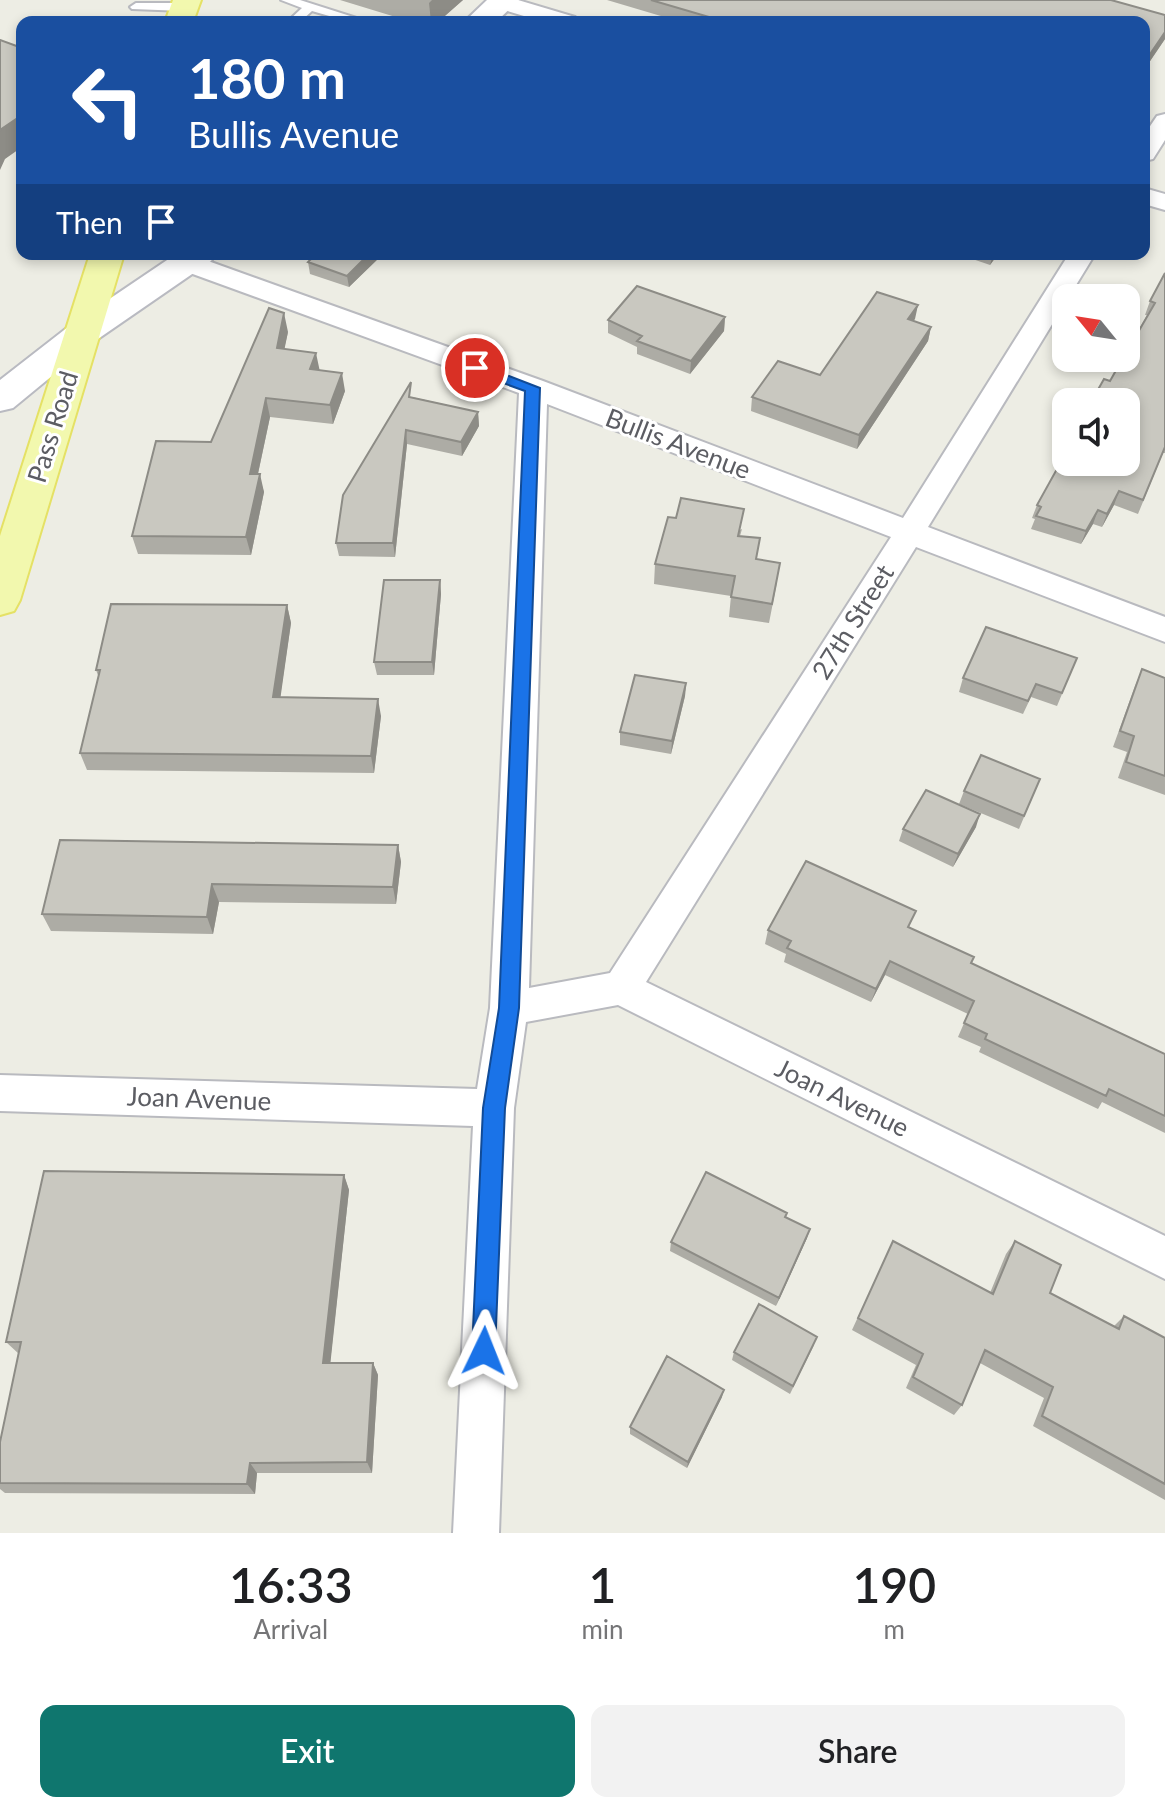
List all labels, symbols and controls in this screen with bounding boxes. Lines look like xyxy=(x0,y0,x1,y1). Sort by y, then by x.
text: 180 m xyxy=(188,44,346,111)
icon: left xyxy=(56,48,160,152)
text: Bullis Avenue xyxy=(188,112,399,156)
icon: arrive xyxy=(139,200,183,244)
text: Then xyxy=(56,204,123,240)
north arrow xyxy=(1052,284,1140,372)
map controls xyxy=(1052,284,1140,476)
pin xyxy=(441,334,509,402)
icon: arrive xyxy=(453,346,497,390)
street label: Pass Road xyxy=(20,367,84,486)
button: sound xyxy=(1052,388,1140,476)
street label: Bullis Avenue xyxy=(601,401,755,485)
street label: 27th Street xyxy=(804,558,900,685)
street label: Joan Avenue xyxy=(770,1051,914,1143)
street label: Joan Avenue xyxy=(126,1079,272,1117)
position arrow xyxy=(442,1309,526,1393)
text: 16:33 xyxy=(229,1556,353,1613)
text: 1 xyxy=(589,1556,616,1613)
text: 190 xyxy=(853,1556,936,1613)
text: Arrival xyxy=(253,1613,328,1645)
text: min xyxy=(581,1613,624,1645)
text: m xyxy=(884,1613,905,1645)
button: Exit xyxy=(40,1705,575,1797)
button: Share xyxy=(591,1705,1125,1797)

